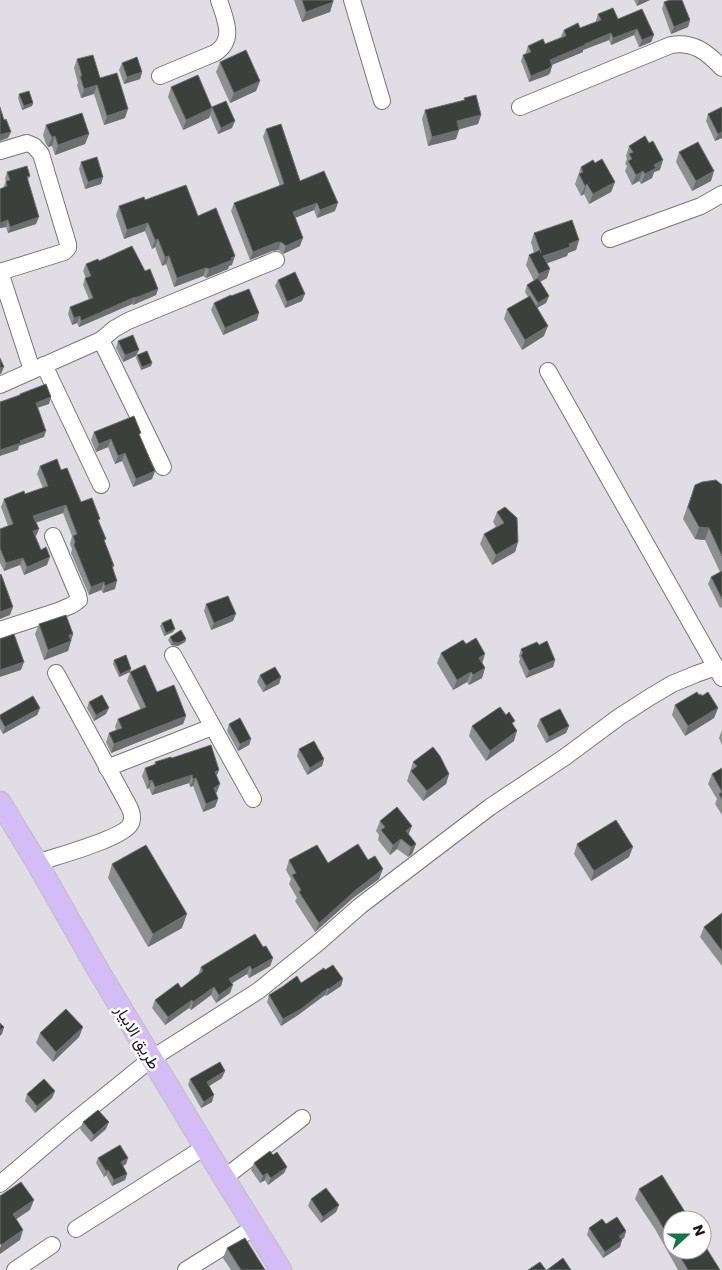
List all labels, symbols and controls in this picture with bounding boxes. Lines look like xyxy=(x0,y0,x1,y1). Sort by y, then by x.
street label: طريق الابيار xyxy=(109,1000,166,1074)
north arrow xyxy=(662,1210,712,1260)
text: N xyxy=(688,1222,710,1239)

